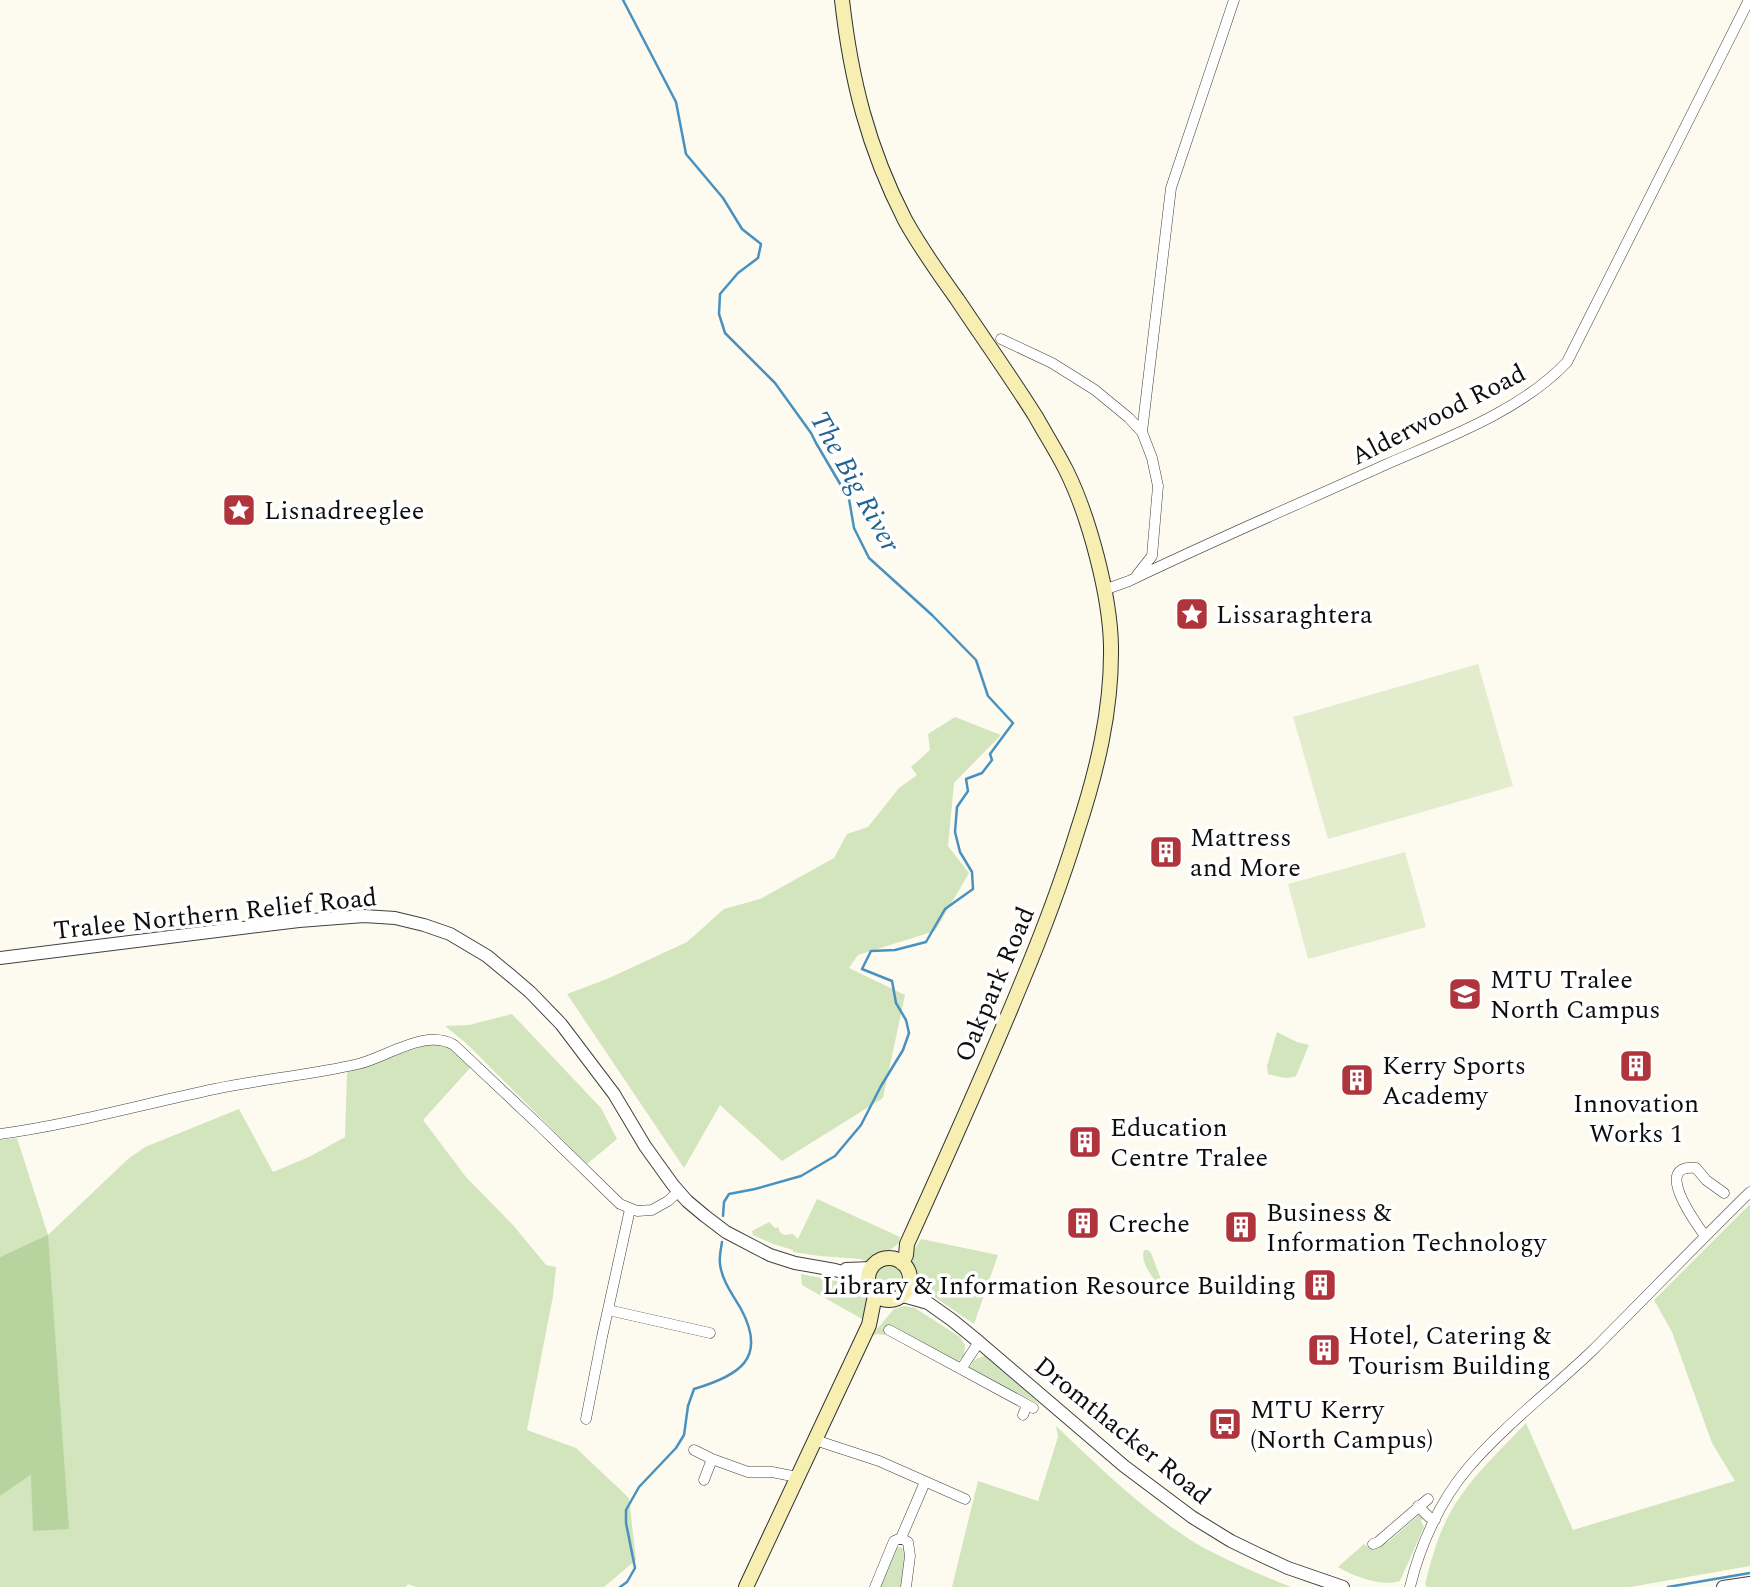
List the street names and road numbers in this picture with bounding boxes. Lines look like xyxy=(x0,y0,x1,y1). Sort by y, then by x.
street label: Alderwood Road xyxy=(1344,354,1533,476)
street label: Tralee Northern Relief Road xyxy=(51,877,379,951)
street label: Oakpark Road xyxy=(944,900,1046,1068)
street label: Dromthacker Road xyxy=(1025,1347,1220,1515)

